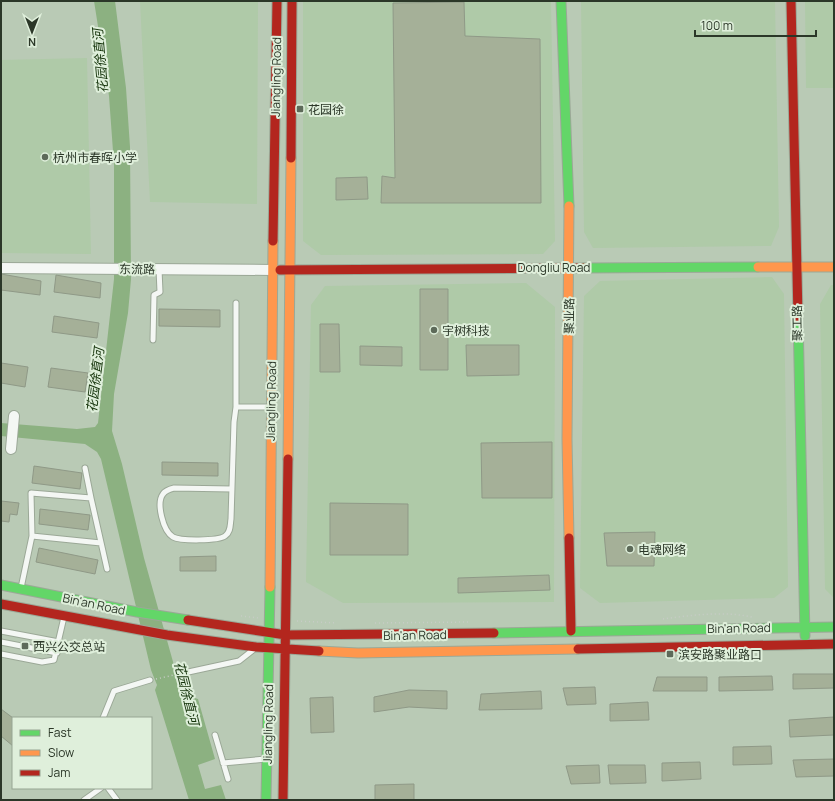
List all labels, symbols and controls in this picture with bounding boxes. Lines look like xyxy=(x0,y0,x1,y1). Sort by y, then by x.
north arrow xyxy=(12,12,52,52)
scale bar xyxy=(695,12,816,38)
text: 100 m xyxy=(701,17,733,34)
water label: 花园徐直河 xyxy=(88,25,112,94)
text: N xyxy=(28,35,36,50)
street label: Jiangling Road xyxy=(267,37,285,117)
place label: 花园徐 xyxy=(308,101,344,118)
marker: 花园徐 xyxy=(295,104,305,114)
place label: 杭州市春晖小学 xyxy=(53,149,137,166)
marker: 杭州市春晖小学 xyxy=(40,152,50,162)
street label: Dongliu Road xyxy=(518,259,590,276)
street label: 东流路 xyxy=(119,260,155,278)
street label: 聚业路 xyxy=(560,298,578,334)
street label: 聚工路 xyxy=(788,305,806,341)
place label: 宇树科技 xyxy=(442,322,490,339)
marker: 宇树科技 xyxy=(429,325,439,335)
water label: 花园徐直河 xyxy=(82,344,108,413)
street label: Jiangling Road xyxy=(262,361,280,441)
place label: 电魂网络 xyxy=(638,541,686,558)
marker: 电魂网络 xyxy=(625,544,635,554)
street label: Bin'an Road xyxy=(61,589,127,619)
street label: Bin'an Road xyxy=(707,619,771,637)
street label: Bin'an Road xyxy=(383,626,447,644)
place label: 西兴公交总站 xyxy=(33,638,105,655)
marker: 西兴公交总站 xyxy=(20,641,30,651)
place label: 滨安路聚业路口 xyxy=(678,646,762,663)
marker: 滨安路聚业路口 xyxy=(665,649,675,659)
water label: 花园徐直河 xyxy=(170,659,204,730)
street label: Jiangling Road xyxy=(259,684,277,764)
legend xyxy=(12,717,152,789)
text: Fast xyxy=(48,724,72,741)
text: Slow xyxy=(48,744,74,761)
text: Jam xyxy=(48,764,70,781)

